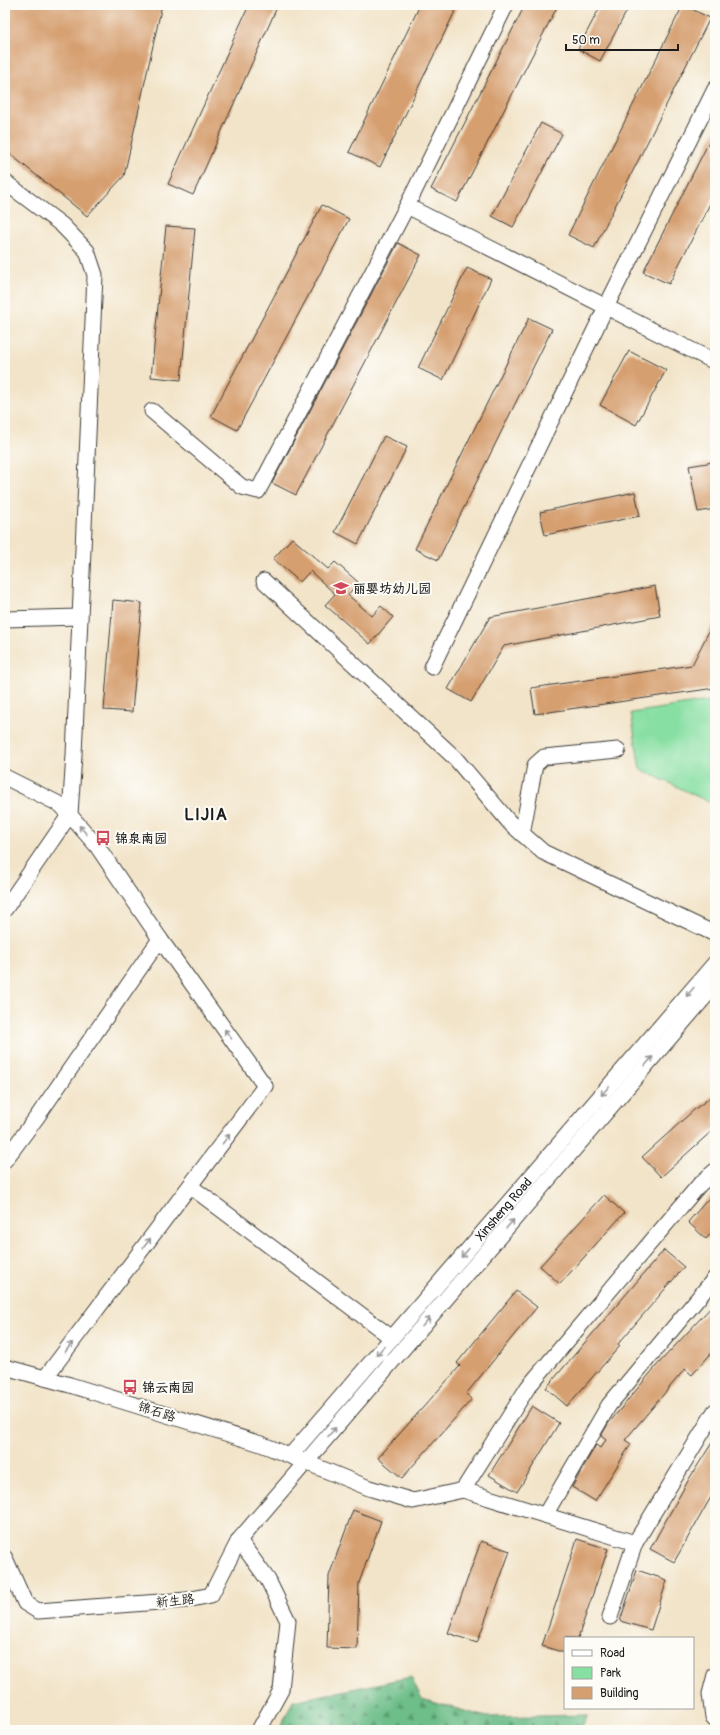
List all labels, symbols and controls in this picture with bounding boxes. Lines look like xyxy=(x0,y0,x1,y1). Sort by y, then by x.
scale bar xyxy=(566,26,678,52)
text: 50 m xyxy=(572,33,600,48)
school or university icon: 丽婴坊幼儿园 xyxy=(332,579,350,597)
place label: 丽婴坊幼儿园 xyxy=(353,581,431,597)
district label: LIJIA xyxy=(184,804,228,825)
one-way arrow xyxy=(79,825,88,835)
bus stop icon: 锦泉南园 xyxy=(94,829,112,847)
place label: 锦泉南园 xyxy=(115,831,167,847)
one-way arrow xyxy=(685,987,694,997)
one-way arrow xyxy=(224,1029,232,1040)
one-way arrow xyxy=(645,1056,654,1067)
one-way arrow xyxy=(600,1085,609,1096)
one-way arrow xyxy=(221,1134,230,1145)
street label: Xinsheng Road xyxy=(472,1175,536,1244)
one-way arrow xyxy=(506,1218,515,1229)
one-way arrow xyxy=(143,1237,151,1248)
one-way arrow xyxy=(461,1248,470,1258)
one-way arrow xyxy=(421,1317,430,1328)
one-way arrow xyxy=(65,1341,73,1352)
one-way arrow xyxy=(376,1346,385,1357)
bus stop icon: 锦云南园 xyxy=(121,1378,139,1396)
place label: 锦云南园 xyxy=(142,1380,194,1396)
street label: 锦石路 xyxy=(136,1399,178,1425)
one-way arrow xyxy=(327,1426,336,1437)
street label: 新生路 xyxy=(155,1591,195,1611)
legend xyxy=(564,1637,694,1709)
text: Road xyxy=(600,1646,625,1661)
text: Park xyxy=(600,1666,621,1681)
text: Building xyxy=(600,1686,639,1701)

